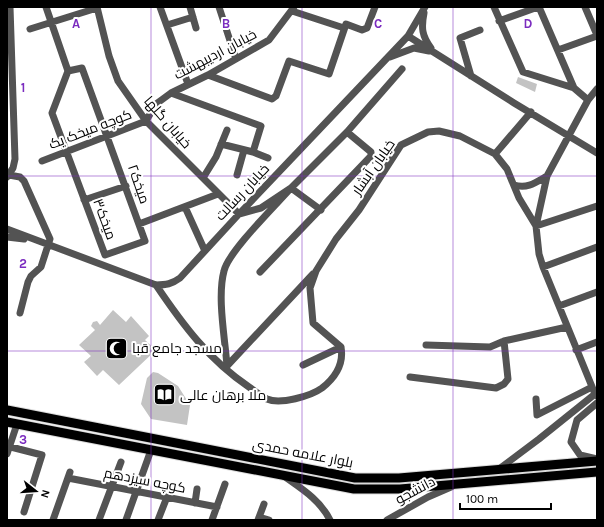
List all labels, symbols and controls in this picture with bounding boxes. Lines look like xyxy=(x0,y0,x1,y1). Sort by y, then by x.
text: A xyxy=(72,16,80,31)
text: B xyxy=(222,16,230,31)
text: C xyxy=(374,16,382,31)
text: D xyxy=(524,16,533,31)
street label: خیابان اردیبهشت xyxy=(171,25,260,83)
text: 1 xyxy=(21,80,25,95)
street label: خیابان گلها xyxy=(140,93,195,152)
street label: کوچه میخک یک xyxy=(46,106,134,154)
street label: خیابان آبشار xyxy=(348,136,399,199)
street label: خیابان رسالت xyxy=(212,161,273,224)
street label: میخک۲ xyxy=(124,162,153,206)
street label: میخک۳ xyxy=(89,196,120,242)
text: 2 xyxy=(19,256,27,271)
mosque icon: مسجد جامع قبا xyxy=(104,335,130,361)
place label: مسجد جامع قبا xyxy=(132,340,222,357)
library icon: ملا برهان عالی xyxy=(151,382,177,408)
place label: ملا برهان عالی xyxy=(180,387,266,404)
text: 3 xyxy=(19,432,27,447)
street label: بلوار علامه حمدی xyxy=(251,435,355,472)
street label: کوچه سیزدهم xyxy=(102,464,187,498)
north arrow xyxy=(16,471,56,511)
street label: دانشجو xyxy=(392,473,438,508)
scale bar xyxy=(460,485,551,511)
text: N xyxy=(38,488,52,499)
text: 100 m xyxy=(466,492,498,506)

